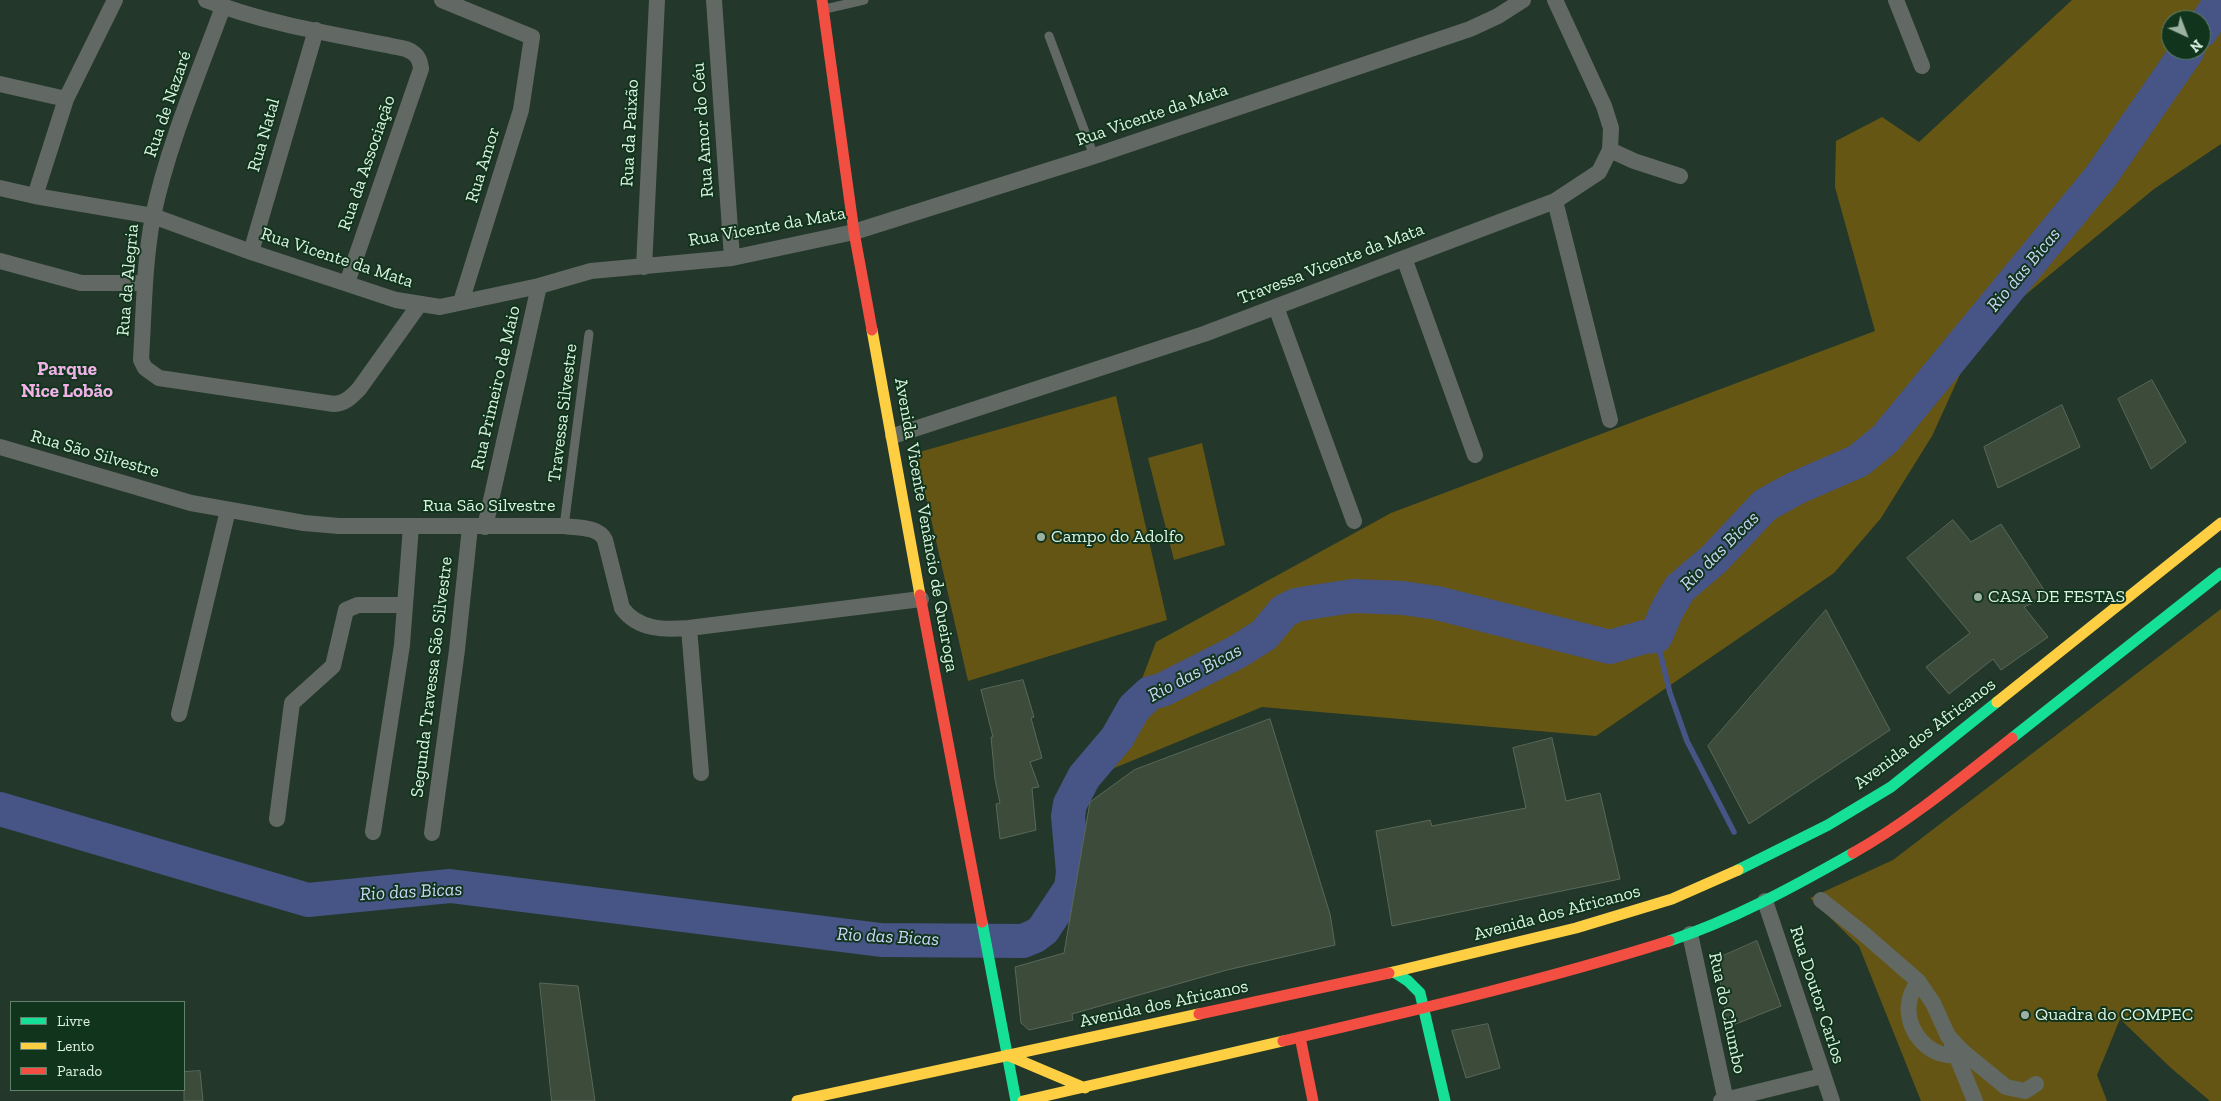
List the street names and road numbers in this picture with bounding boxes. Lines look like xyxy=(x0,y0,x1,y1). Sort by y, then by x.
street label: Rua de Nazaré xyxy=(140,48,196,160)
street label: Rua Amor do Céu xyxy=(688,62,718,198)
street label: Rua da Paixão xyxy=(616,79,644,187)
street label: Rua Vicente da Mata xyxy=(1073,79,1231,151)
street label: Rua da Associação xyxy=(334,93,400,233)
street label: Rua Natal xyxy=(243,96,285,174)
street label: Rua Amor xyxy=(461,125,505,205)
street label: Rua Vicente da Mata xyxy=(687,203,847,251)
street label: Travessa Vicente da Mata xyxy=(1235,218,1427,310)
street label: Rua da Alegria xyxy=(112,223,144,337)
street label: Rua Vicente da Mata xyxy=(258,223,416,293)
street label: Rua Primeiro de Maio xyxy=(467,304,525,472)
street label: Travessa Silvestre xyxy=(544,342,582,484)
street label: Avenida Vicente Venâncio de Queiroga xyxy=(889,376,963,674)
street label: Rua São Silvestre xyxy=(28,425,162,483)
street label: Rua São Silvestre xyxy=(423,495,555,517)
street label: Segunda Travessa São Silvestre xyxy=(407,555,457,799)
street label: Avenida dos Africanos xyxy=(1850,674,2000,794)
street label: Avenida dos Africanos xyxy=(1471,880,1643,946)
street label: Rua Doutor Carlos xyxy=(1785,924,1849,1066)
street label: Rua do Chumbo xyxy=(1704,950,1750,1076)
street label: Avenida dos Africanos xyxy=(1078,976,1250,1032)

